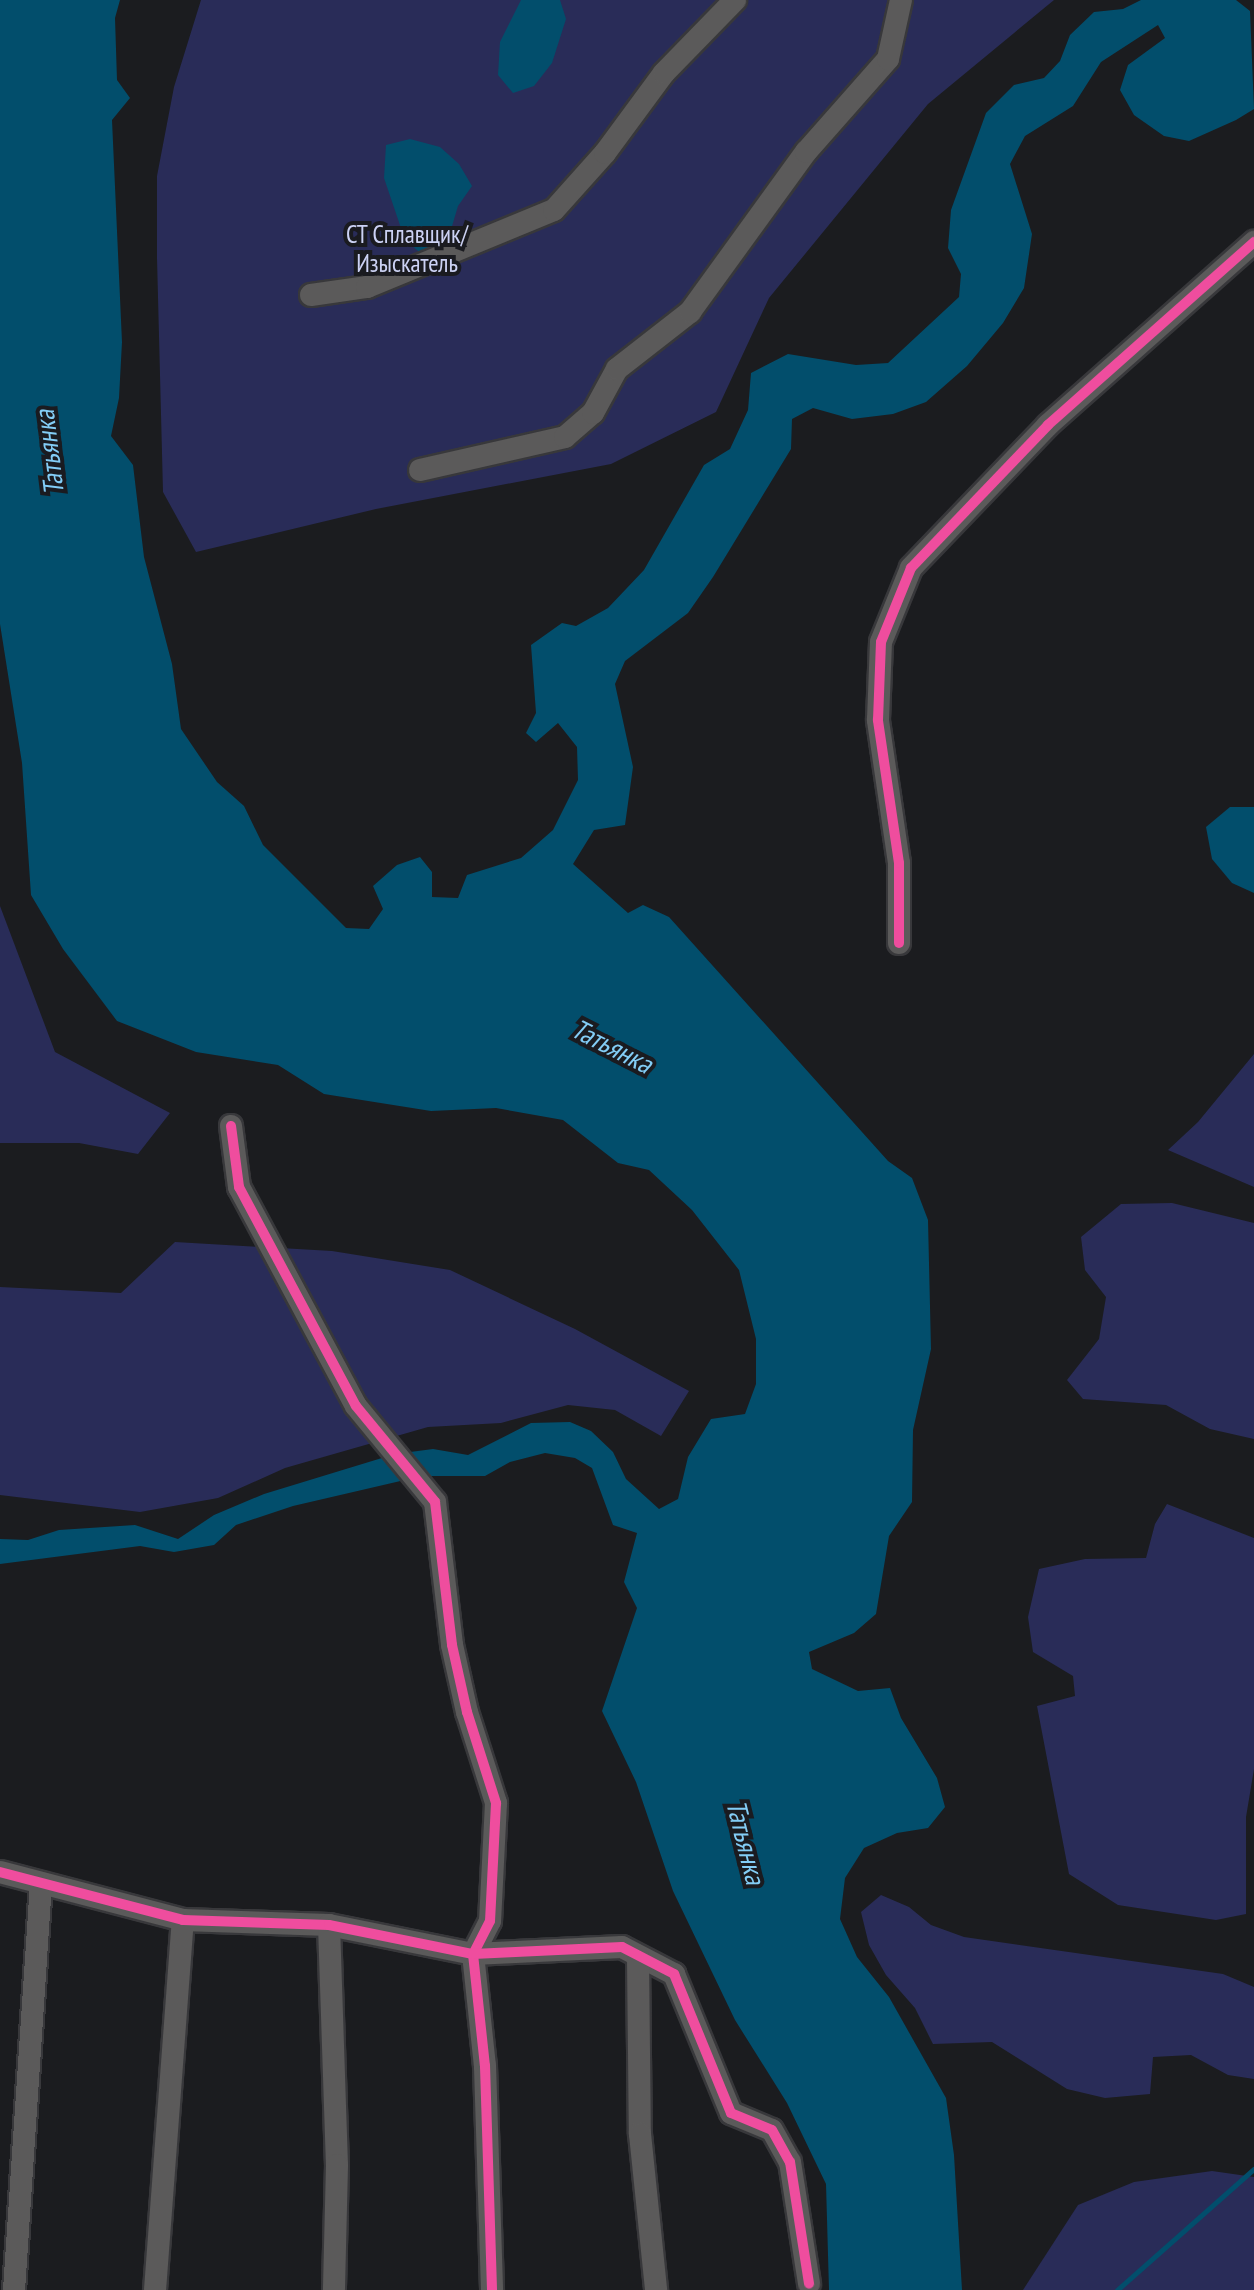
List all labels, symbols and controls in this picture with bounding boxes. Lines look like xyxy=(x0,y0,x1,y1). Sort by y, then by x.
park label: СТ Сплавщик/ Изыскатель xyxy=(346,220,468,279)
water label: Татьянка xyxy=(27,408,71,498)
water label: Татьянка xyxy=(566,1012,658,1080)
water label: Татьянка xyxy=(719,1796,773,1888)

